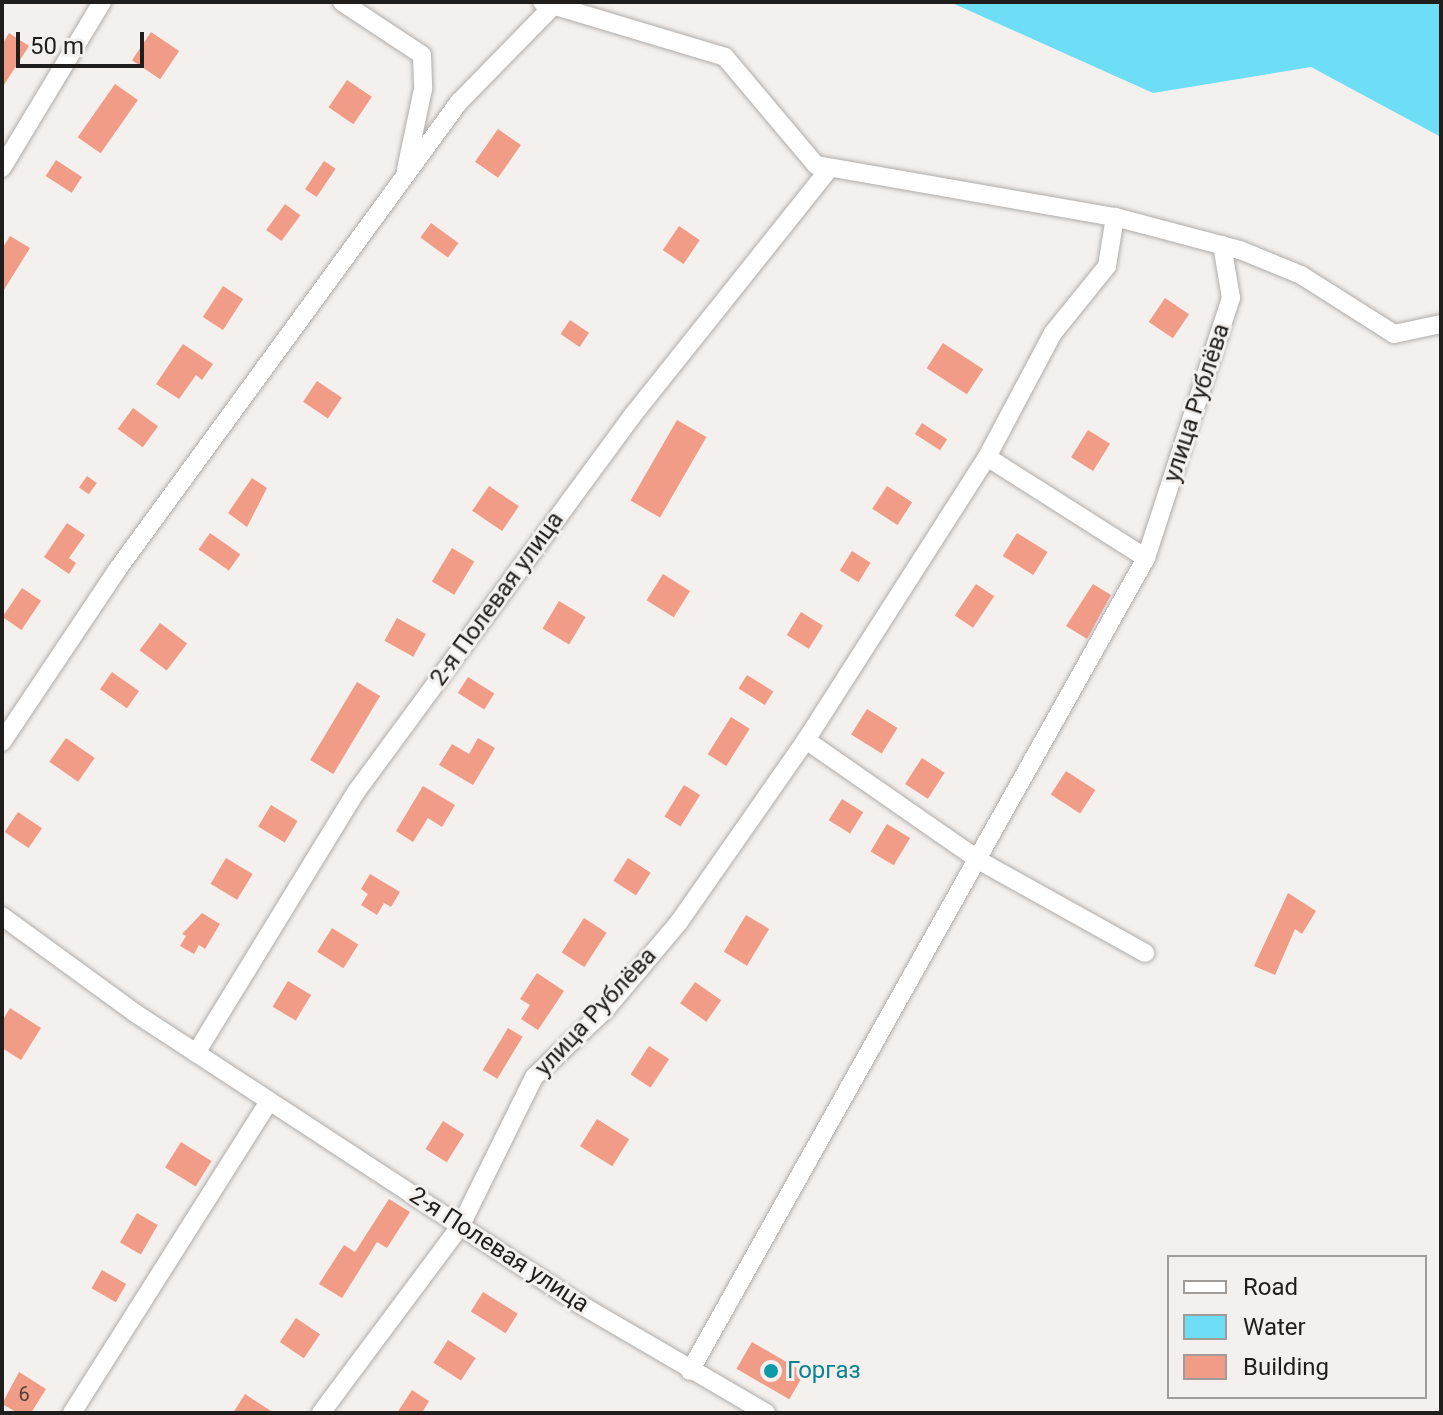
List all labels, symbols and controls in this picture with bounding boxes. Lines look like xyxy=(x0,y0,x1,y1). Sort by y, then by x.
scale bar xyxy=(20,16,148,66)
text: 50 m xyxy=(30,32,84,60)
street label: улица Рублёва xyxy=(1158,320,1236,486)
street label: 2-я Полевая улица xyxy=(424,506,570,692)
street label: улица Рублёва xyxy=(529,942,663,1082)
street label: 2-я Полевая улица xyxy=(404,1181,594,1319)
legend xyxy=(1167,1255,1427,1399)
text: Road xyxy=(1243,1273,1298,1301)
text: Water xyxy=(1243,1313,1306,1341)
text: Building xyxy=(1243,1353,1329,1381)
place label: Горгаз xyxy=(787,1357,861,1385)
marker: Горгаз xyxy=(762,1362,780,1380)
house number: 6 xyxy=(18,1382,30,1406)

